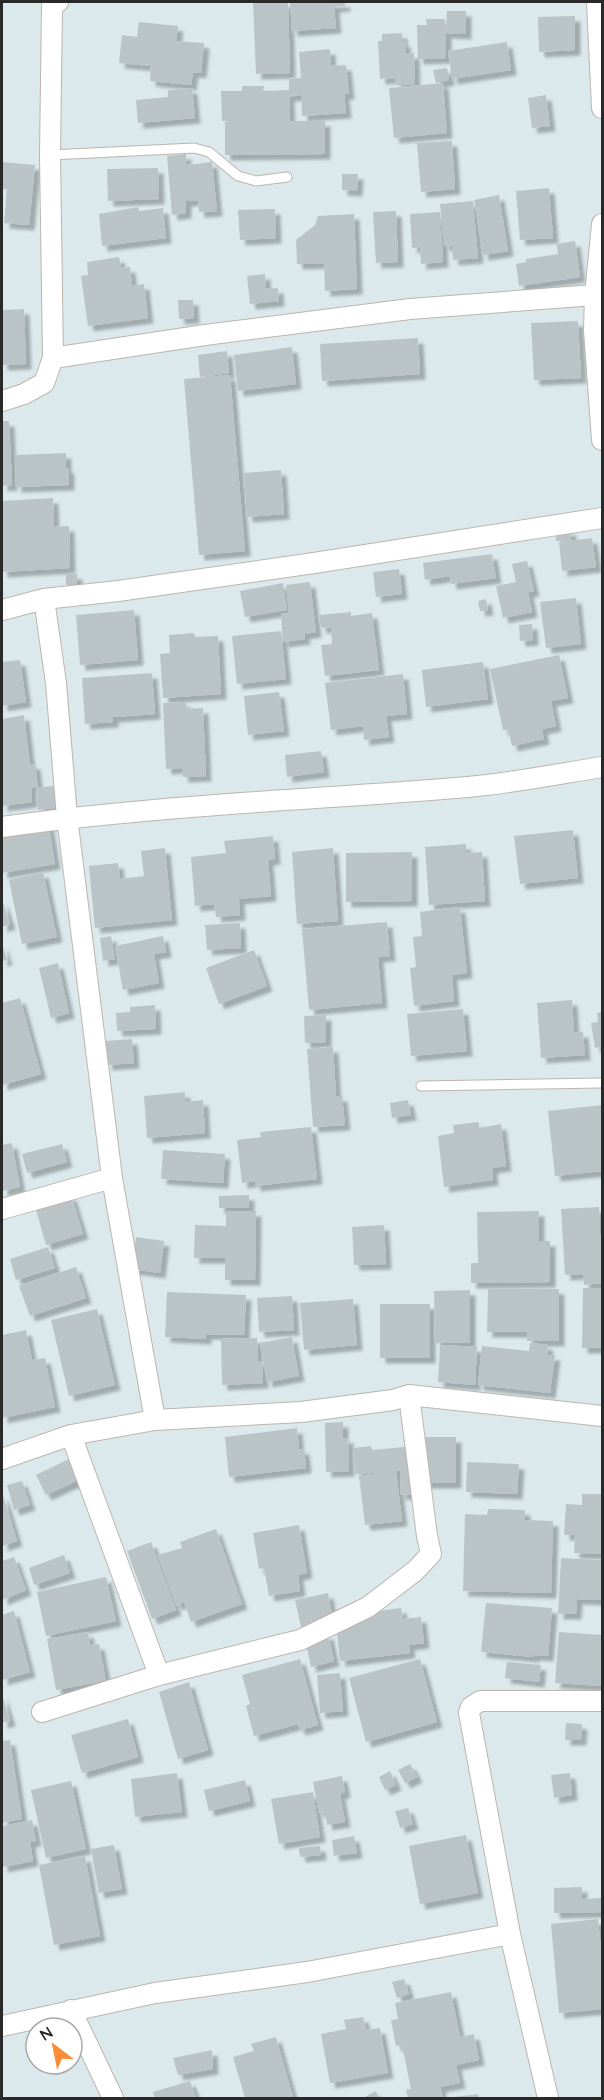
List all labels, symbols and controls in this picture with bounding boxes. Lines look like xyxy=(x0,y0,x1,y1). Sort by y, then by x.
north arrow xyxy=(24,2016,84,2076)
text: N xyxy=(36,2022,56,2045)

